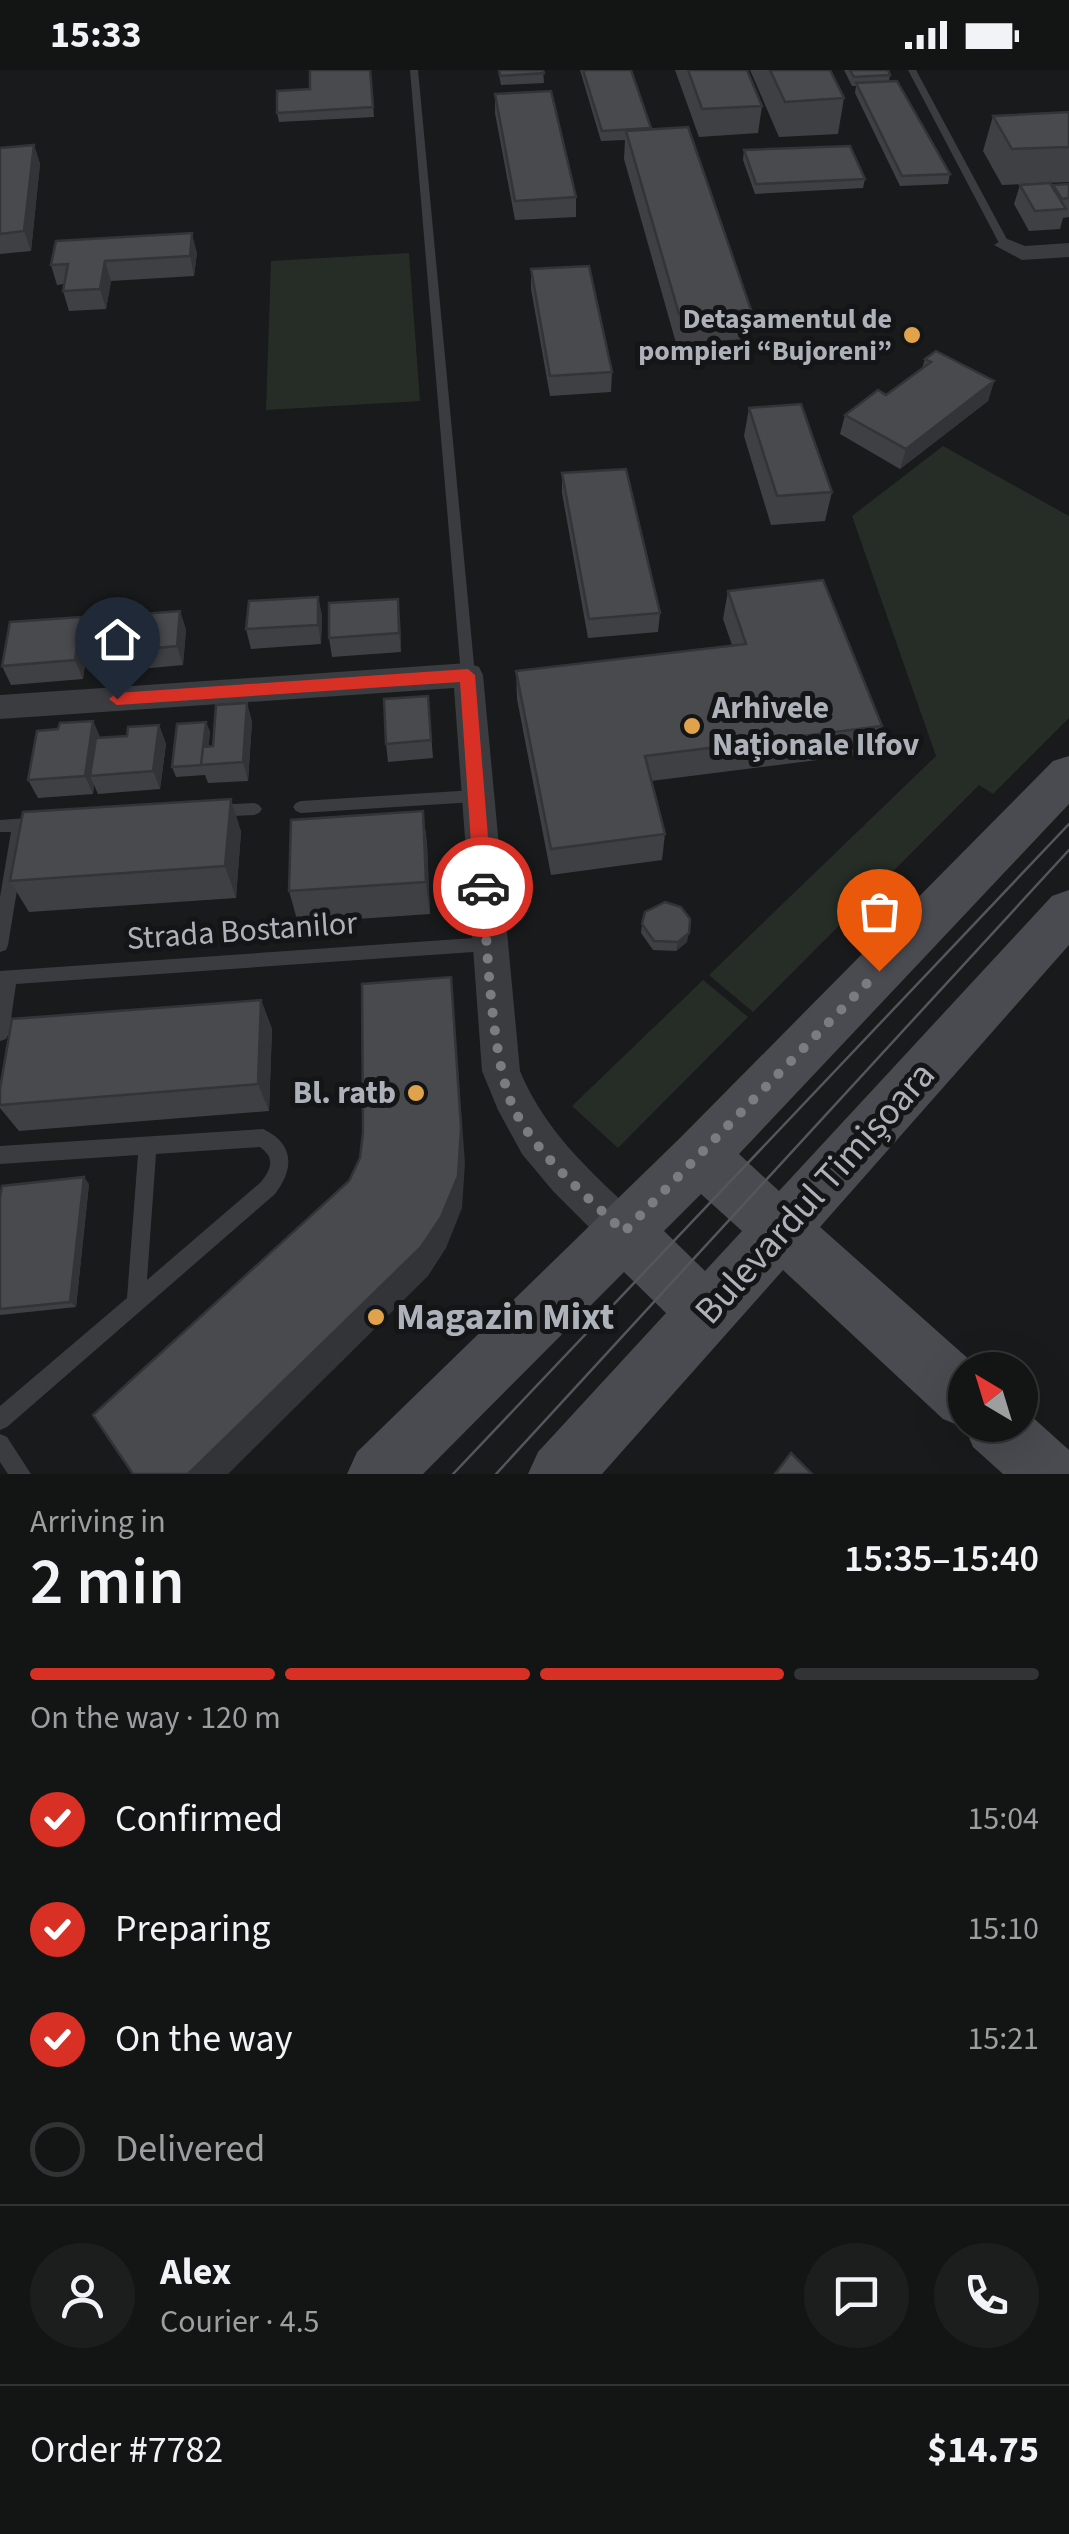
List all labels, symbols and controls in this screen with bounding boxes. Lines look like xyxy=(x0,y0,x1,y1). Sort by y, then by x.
text: 15:33 xyxy=(50,8,142,62)
place label: Detașamentul de pompieri “Bujoreni” xyxy=(638,299,892,371)
marker: Detașamentul de pompieri “Bujoreni” xyxy=(901,324,923,346)
pin xyxy=(75,597,160,700)
icon: home xyxy=(90,612,145,667)
place label: Arhivele Naționale Ilfov xyxy=(711,685,920,768)
marker: Arhivele Naționale Ilfov xyxy=(681,715,703,737)
courier xyxy=(433,837,533,937)
icon: car xyxy=(456,860,511,915)
pin xyxy=(837,869,922,972)
icon: bag xyxy=(852,884,907,939)
street label: Strada Bostanilor xyxy=(125,900,360,962)
street label: Bulevardul Timișoara xyxy=(682,1050,948,1336)
place label: Bl. ratb xyxy=(293,1070,396,1116)
marker: Bl. ratb xyxy=(405,1082,427,1104)
place label: Magazin Mixt xyxy=(396,1290,614,1344)
marker: Magazin Mixt xyxy=(365,1306,387,1328)
north arrow xyxy=(948,1352,1038,1442)
map controls xyxy=(948,1352,1038,1442)
text: Arriving in xyxy=(30,1499,166,1545)
text: 15:35–15:40 xyxy=(844,1532,1039,1586)
text: 2 min xyxy=(30,1536,185,1629)
text: On the way · 120 m xyxy=(30,1695,281,1741)
icon: check xyxy=(30,1792,85,1847)
text: Confirmed xyxy=(115,1792,283,1846)
text: 15:04 xyxy=(967,1796,1039,1842)
icon: check xyxy=(30,1902,85,1957)
text: Preparing xyxy=(115,1902,270,1956)
text: 15:10 xyxy=(967,1906,1039,1952)
icon: check xyxy=(30,2012,85,2067)
text: On the way xyxy=(115,2012,292,2066)
text: 15:21 xyxy=(967,2016,1039,2062)
text: Delivered xyxy=(115,2122,265,2176)
button: person xyxy=(30,2243,135,2348)
button: chat xyxy=(804,2243,909,2348)
button: phone xyxy=(934,2243,1039,2348)
text: Alex xyxy=(160,2245,231,2299)
text: Courier · 4.5 xyxy=(160,2299,320,2345)
text: Order #7782 xyxy=(30,2423,223,2477)
text: $14.75 xyxy=(927,2423,1039,2477)

